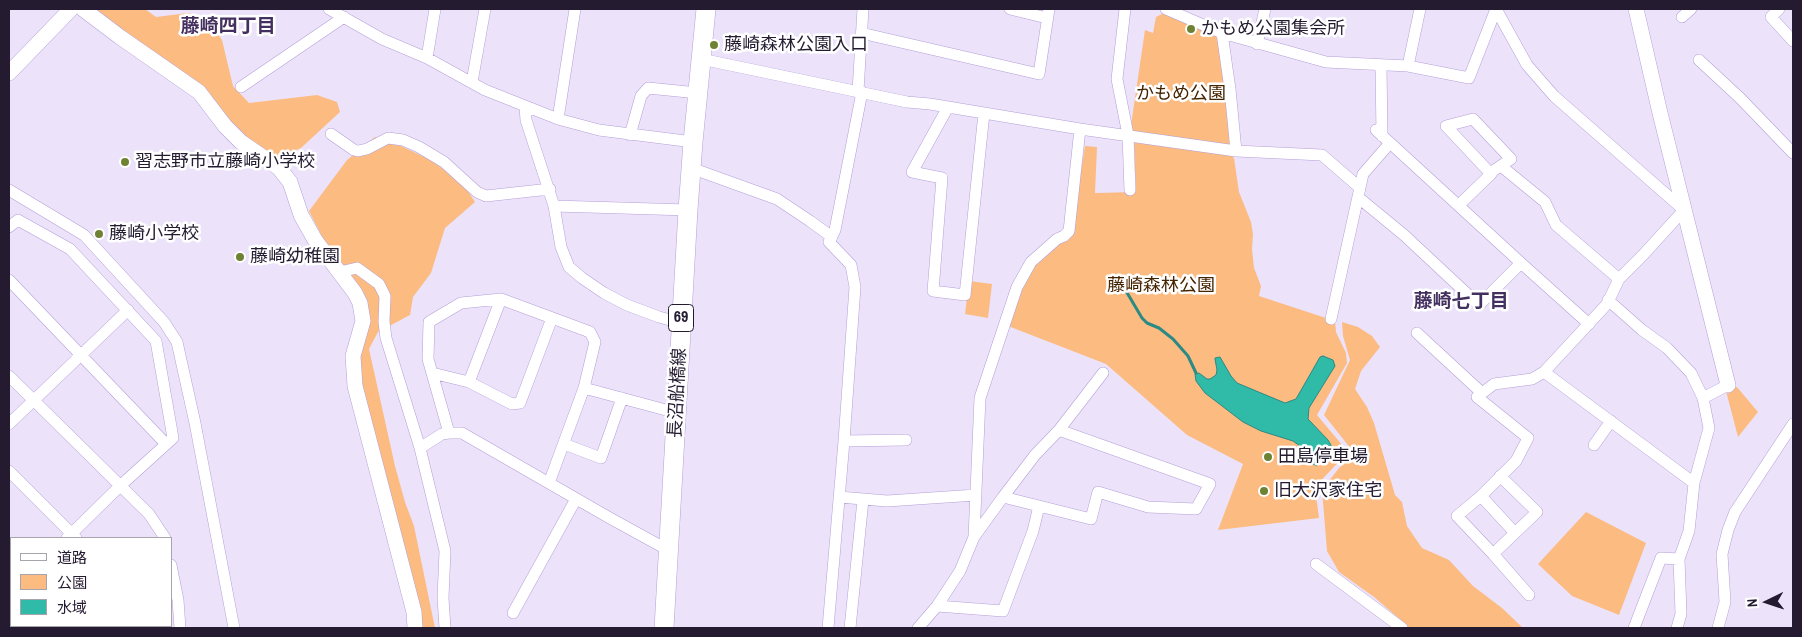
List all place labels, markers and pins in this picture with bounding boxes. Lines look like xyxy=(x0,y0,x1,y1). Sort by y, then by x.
place label: かもめ公園集会所 xyxy=(1201,18,1345,40)
marker: かもめ公園集会所 xyxy=(1185,23,1197,35)
place label: 藤崎森林公園入口 xyxy=(724,34,868,56)
marker: 藤崎森林公園入口 xyxy=(708,39,720,51)
place label: 習志野市立藤崎小学校 xyxy=(135,151,315,173)
marker: 習志野市立藤崎小学校 xyxy=(119,156,131,168)
place label: 藤崎小学校 xyxy=(109,223,199,245)
marker: 藤崎小学校 xyxy=(93,228,105,240)
place label: 藤崎幼稚園 xyxy=(250,246,340,268)
marker: 藤崎幼稚園 xyxy=(234,251,246,263)
place label: 田島停車場 xyxy=(1278,446,1368,468)
marker: 田島停車場 xyxy=(1262,451,1274,463)
place label: 旧大沢家住宅 xyxy=(1274,480,1382,502)
marker: 旧大沢家住宅 xyxy=(1258,485,1270,497)

